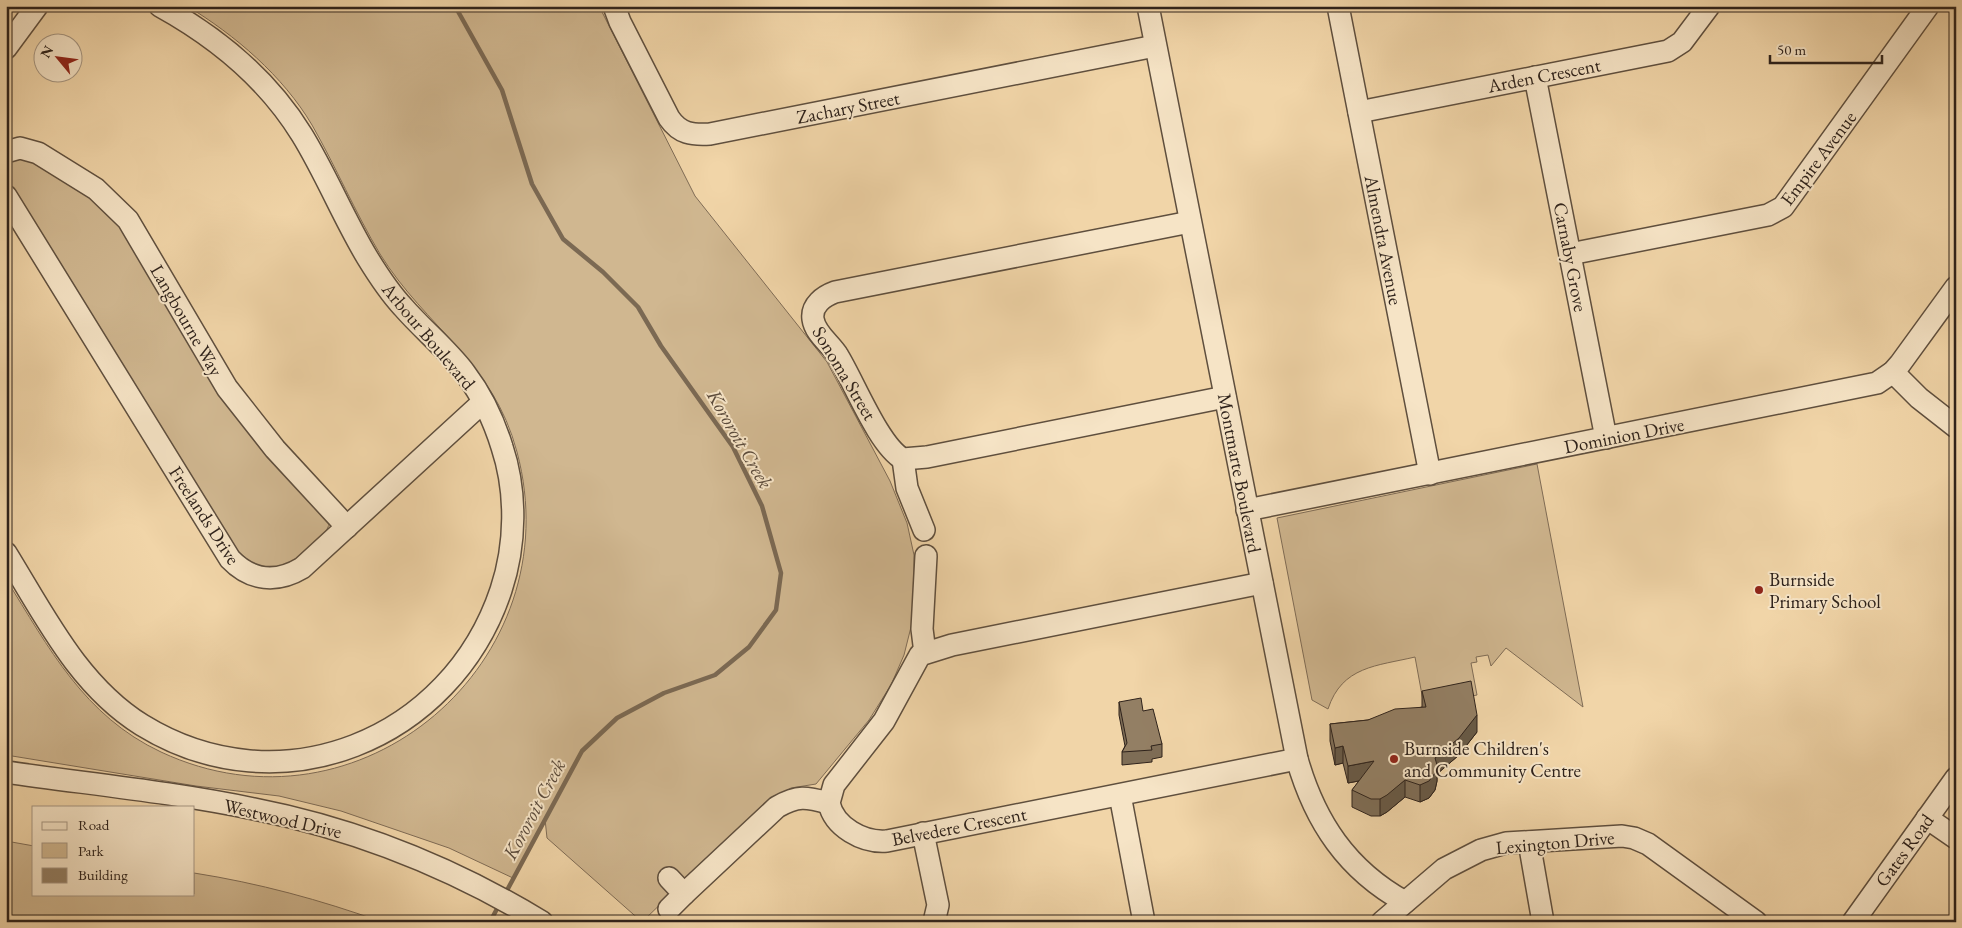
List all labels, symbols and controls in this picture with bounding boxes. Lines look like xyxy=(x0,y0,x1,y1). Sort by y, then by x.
north arrow xyxy=(32,32,82,82)
scale bar xyxy=(1770,32,1882,64)
text: 50 m xyxy=(1777,40,1806,59)
text: N xyxy=(36,42,58,61)
street label: Arden Crescent xyxy=(1485,52,1603,99)
street label: Zachary Street xyxy=(794,85,902,130)
street label: Empire Avenue xyxy=(1775,106,1862,211)
street label: Almendra Avenue xyxy=(1358,172,1408,307)
street label: Carnaby Grove xyxy=(1548,200,1593,314)
street label: Langbourne Way xyxy=(144,260,229,381)
street label: Arbour Boulevard xyxy=(376,277,481,396)
street label: Sonoma Street xyxy=(807,322,882,425)
water label: Kororoit Creek xyxy=(701,384,779,493)
street label: Montmarte Boulevard xyxy=(1212,391,1267,555)
street label: Dominion Drive xyxy=(1562,412,1686,459)
street label: Freelands Drive xyxy=(163,461,246,569)
place label: Burnside Primary School xyxy=(1769,567,1881,614)
marker: Burnside Primary School xyxy=(1753,584,1765,596)
place label: Burnside Children's and Community Centre xyxy=(1404,736,1581,783)
marker: Burnside Children's and Community Centre xyxy=(1388,753,1400,765)
water label: Kororoit Creek xyxy=(496,754,571,865)
street label: Westwood Drive xyxy=(221,793,344,844)
street label: Belvedere Crescent xyxy=(890,801,1029,852)
legend xyxy=(32,806,195,896)
street label: Gates Road xyxy=(1869,808,1940,892)
text: Road xyxy=(78,815,110,834)
street label: Lexington Drive xyxy=(1495,825,1615,860)
text: Park xyxy=(78,841,105,860)
text: Building xyxy=(78,865,128,884)

